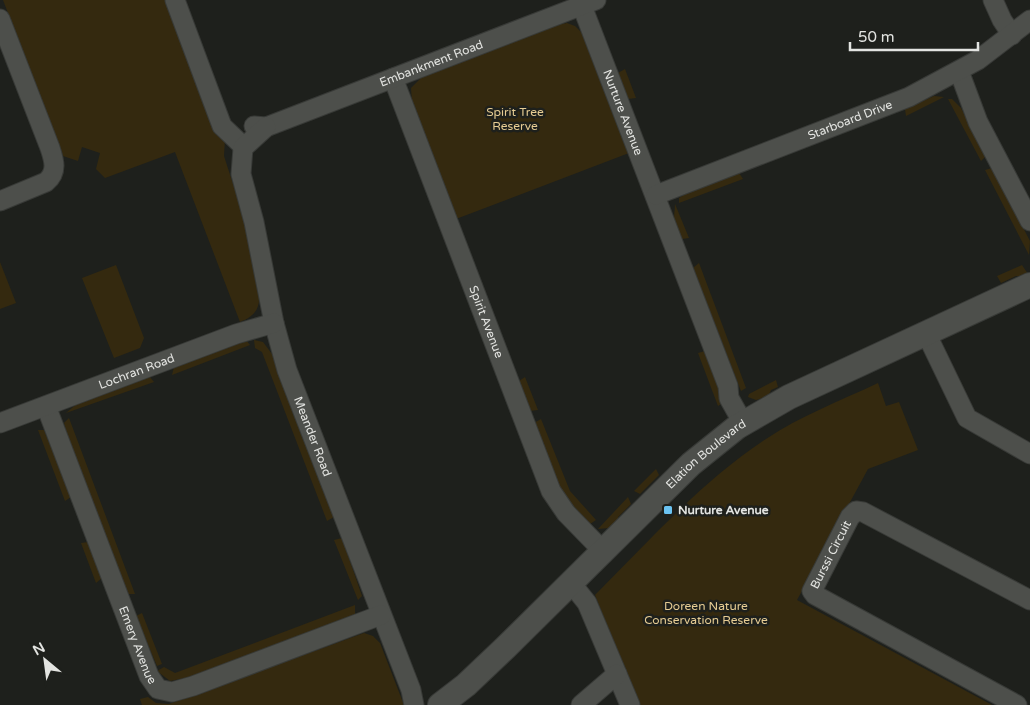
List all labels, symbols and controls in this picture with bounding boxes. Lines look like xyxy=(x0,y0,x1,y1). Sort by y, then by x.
scale bar xyxy=(850,20,978,52)
text: 50 m xyxy=(858,28,895,46)
street label: Embankment Road xyxy=(377,37,485,90)
street label: Nurture Avenue xyxy=(600,68,646,157)
street label: Starboard Drive xyxy=(806,97,894,143)
park label: Spirit Tree Reserve xyxy=(486,105,544,133)
street label: Spirit Avenue xyxy=(466,284,506,360)
street label: Lochran Road xyxy=(97,351,176,392)
street label: Meander Road xyxy=(291,395,335,478)
street label: Elation Boulevard xyxy=(663,416,748,492)
place label: Nurture Avenue xyxy=(678,503,769,517)
marker: Nurture Avenue xyxy=(662,504,674,516)
street label: Burssi Circuit xyxy=(807,518,854,591)
park label: Doreen Nature Conservation Reserve xyxy=(644,599,768,627)
street label: Emery Avenue xyxy=(116,604,160,687)
north arrow xyxy=(20,635,70,685)
text: N xyxy=(30,639,48,659)

